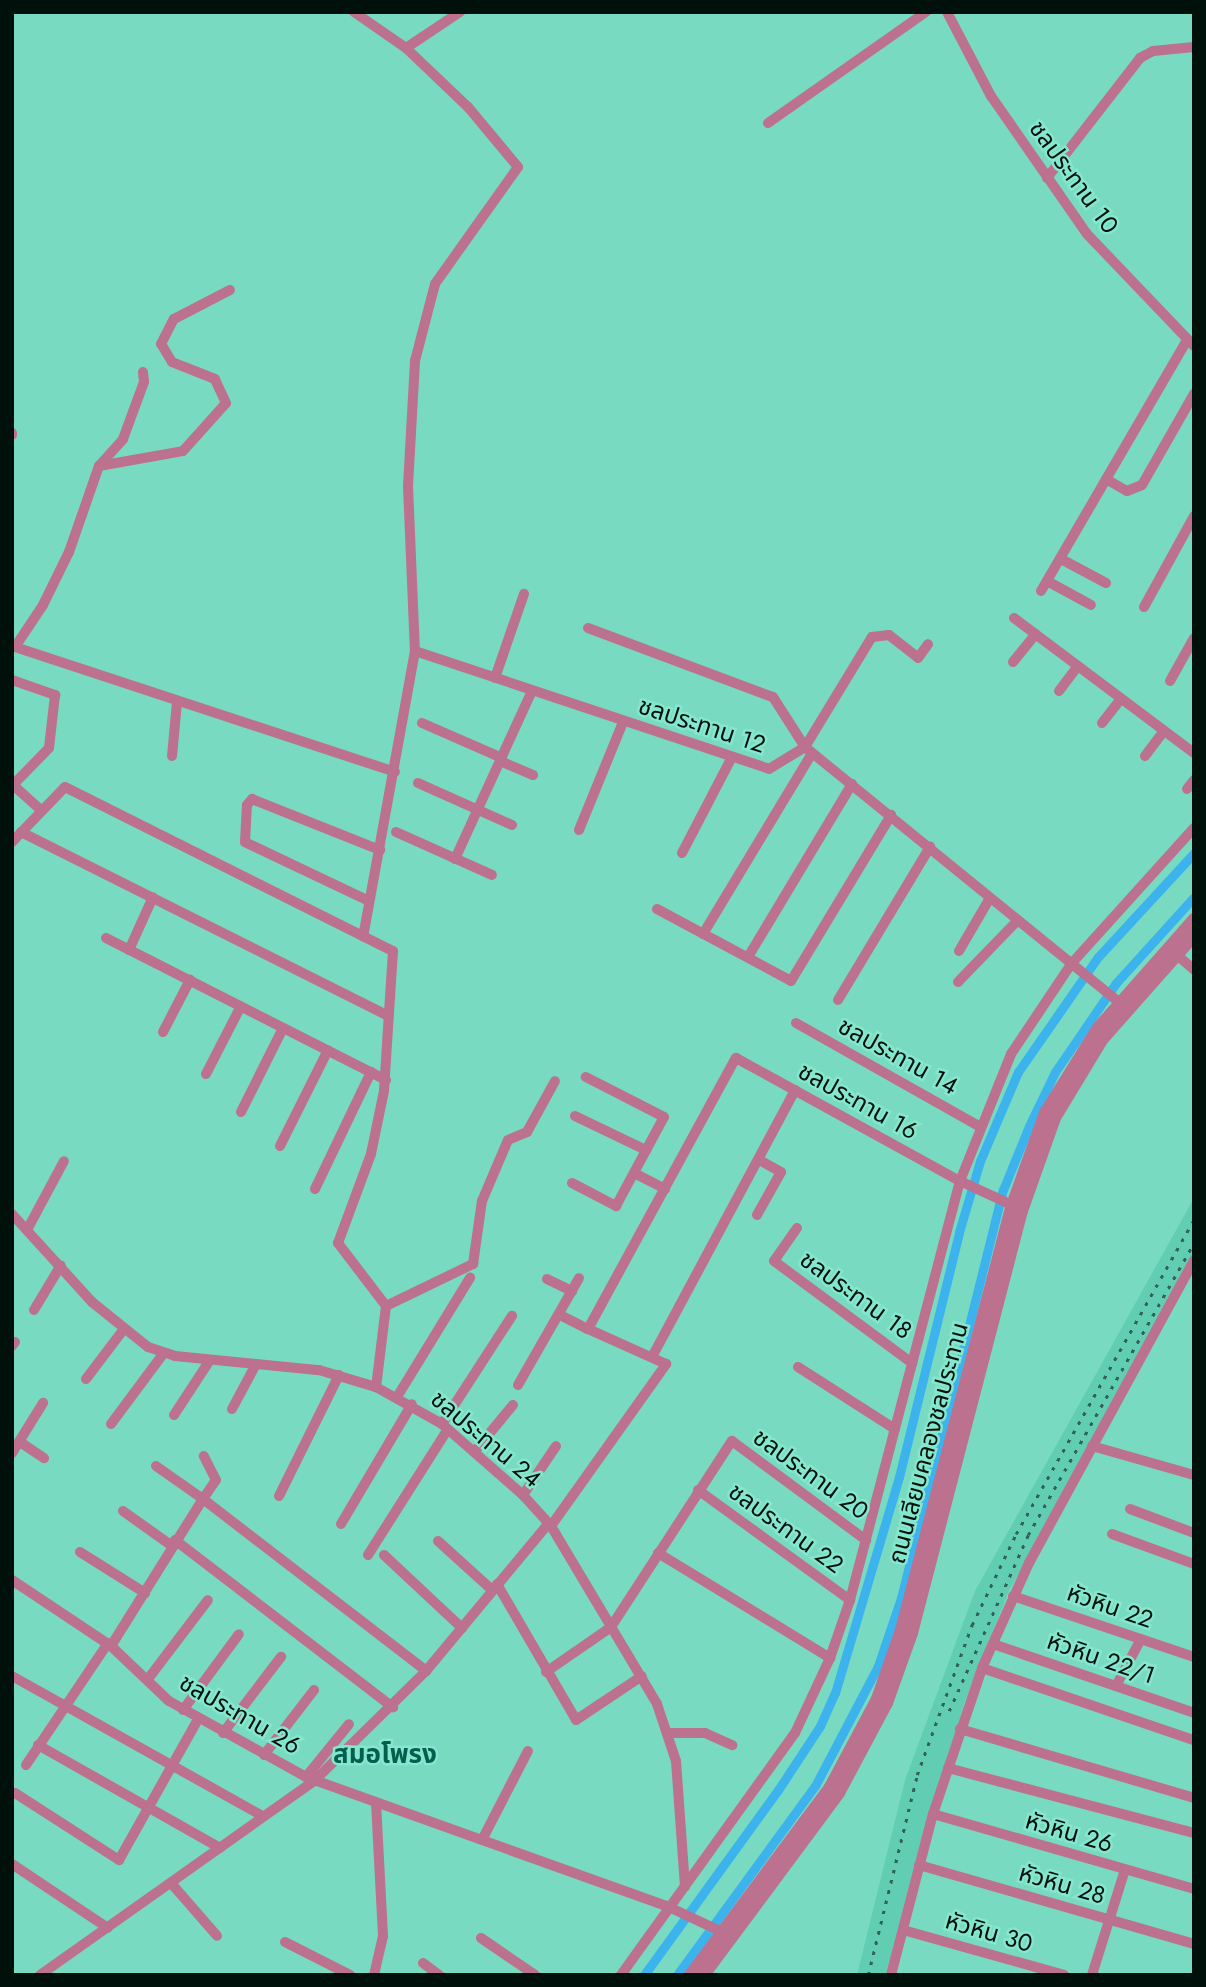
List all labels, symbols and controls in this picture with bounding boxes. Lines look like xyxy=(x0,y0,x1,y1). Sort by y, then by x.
street label: ชลประทาน 10 xyxy=(1023,115,1125,239)
street label: ชลประทาน 12 xyxy=(635,691,769,759)
street label: ชลประทาน 14 xyxy=(833,1011,963,1101)
street label: ชลประทาน 16 xyxy=(793,1056,923,1146)
street label: ชลประทาน 18 xyxy=(794,1245,918,1345)
street label: ถนนเลียบคลองชลประทาน xyxy=(882,1319,974,1567)
street label: ชลประทาน 24 xyxy=(425,1385,547,1493)
street label: ชลประทาน 20 xyxy=(748,1423,874,1525)
street label: ชลประทาน 22 xyxy=(723,1477,849,1579)
street label: หัวหิน 22 xyxy=(1063,1578,1157,1634)
street label: หัวหิน 22/1 xyxy=(1043,1626,1159,1690)
street label: ชลประทาน 26 xyxy=(174,1668,306,1760)
district label: สมอโพรง xyxy=(333,1739,437,1771)
street label: หัวหิน 26 xyxy=(1022,1806,1116,1858)
street label: หัวหิน 28 xyxy=(1015,1858,1109,1910)
street label: หัวหิน 30 xyxy=(942,1906,1036,1958)

